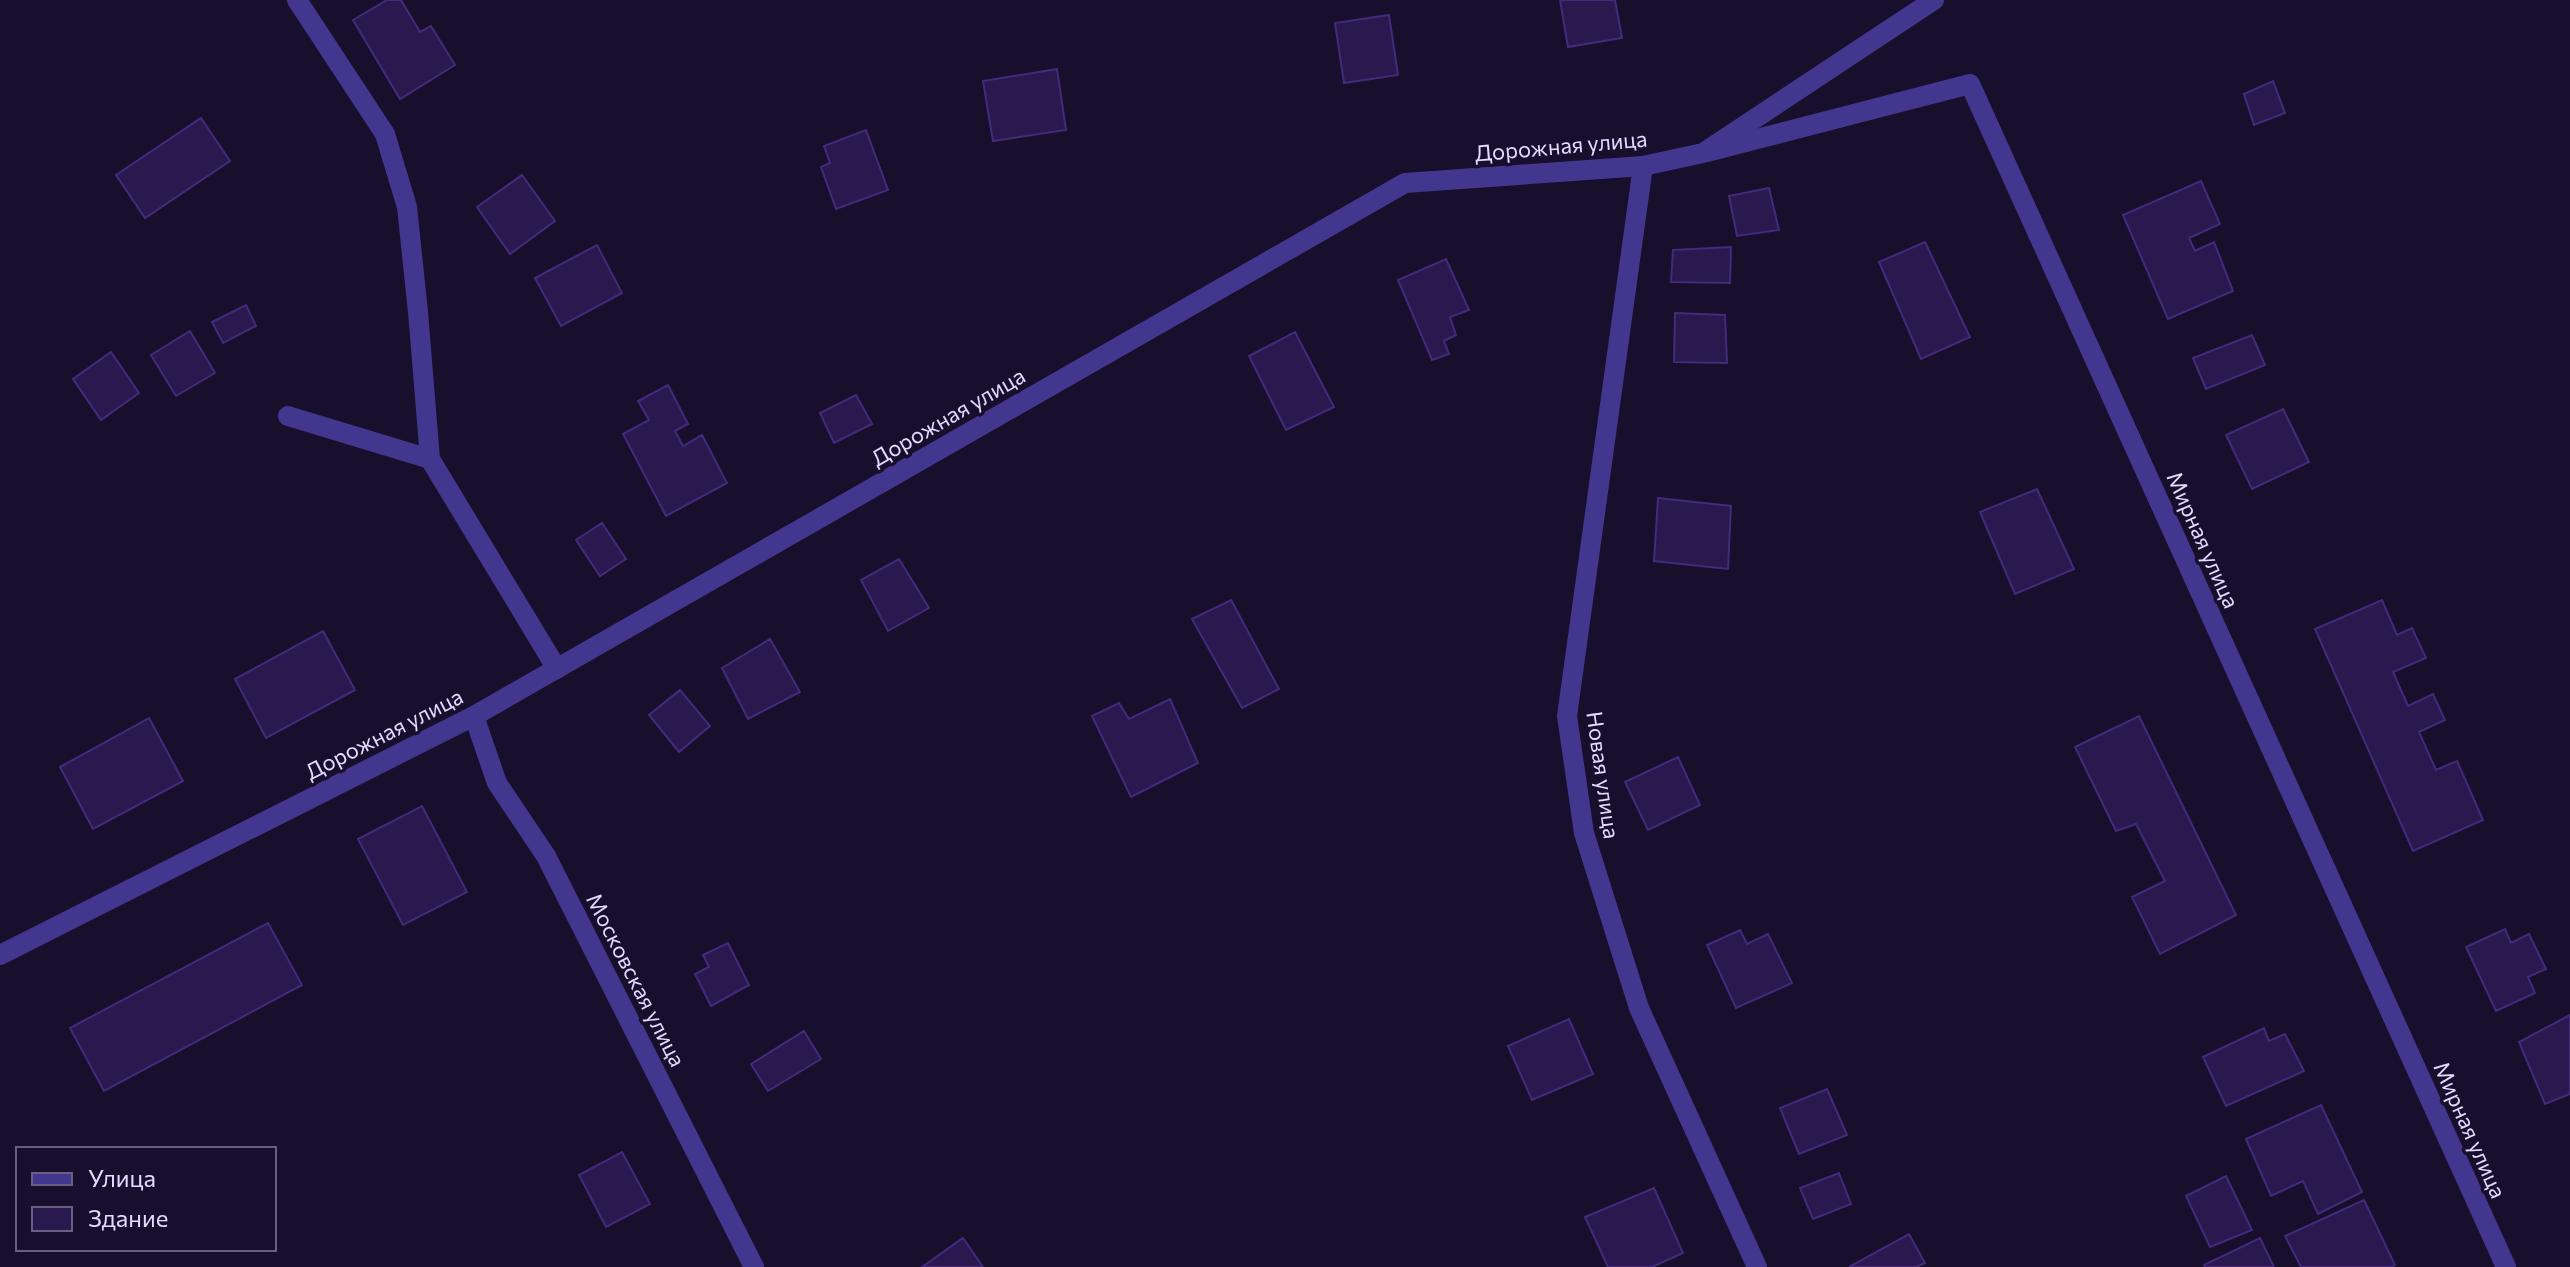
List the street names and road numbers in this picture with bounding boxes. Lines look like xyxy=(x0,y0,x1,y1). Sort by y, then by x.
street label: Дорожная улица xyxy=(1474,125,1648,166)
street label: Дорожная улица xyxy=(866,362,1030,472)
street label: Мирная улица xyxy=(2161,467,2246,612)
street label: Дорожная улица xyxy=(300,682,467,785)
street label: Новая улица xyxy=(1581,709,1626,841)
street label: Московская улица xyxy=(581,888,692,1071)
street label: Мирная улица xyxy=(2428,1057,2513,1202)

